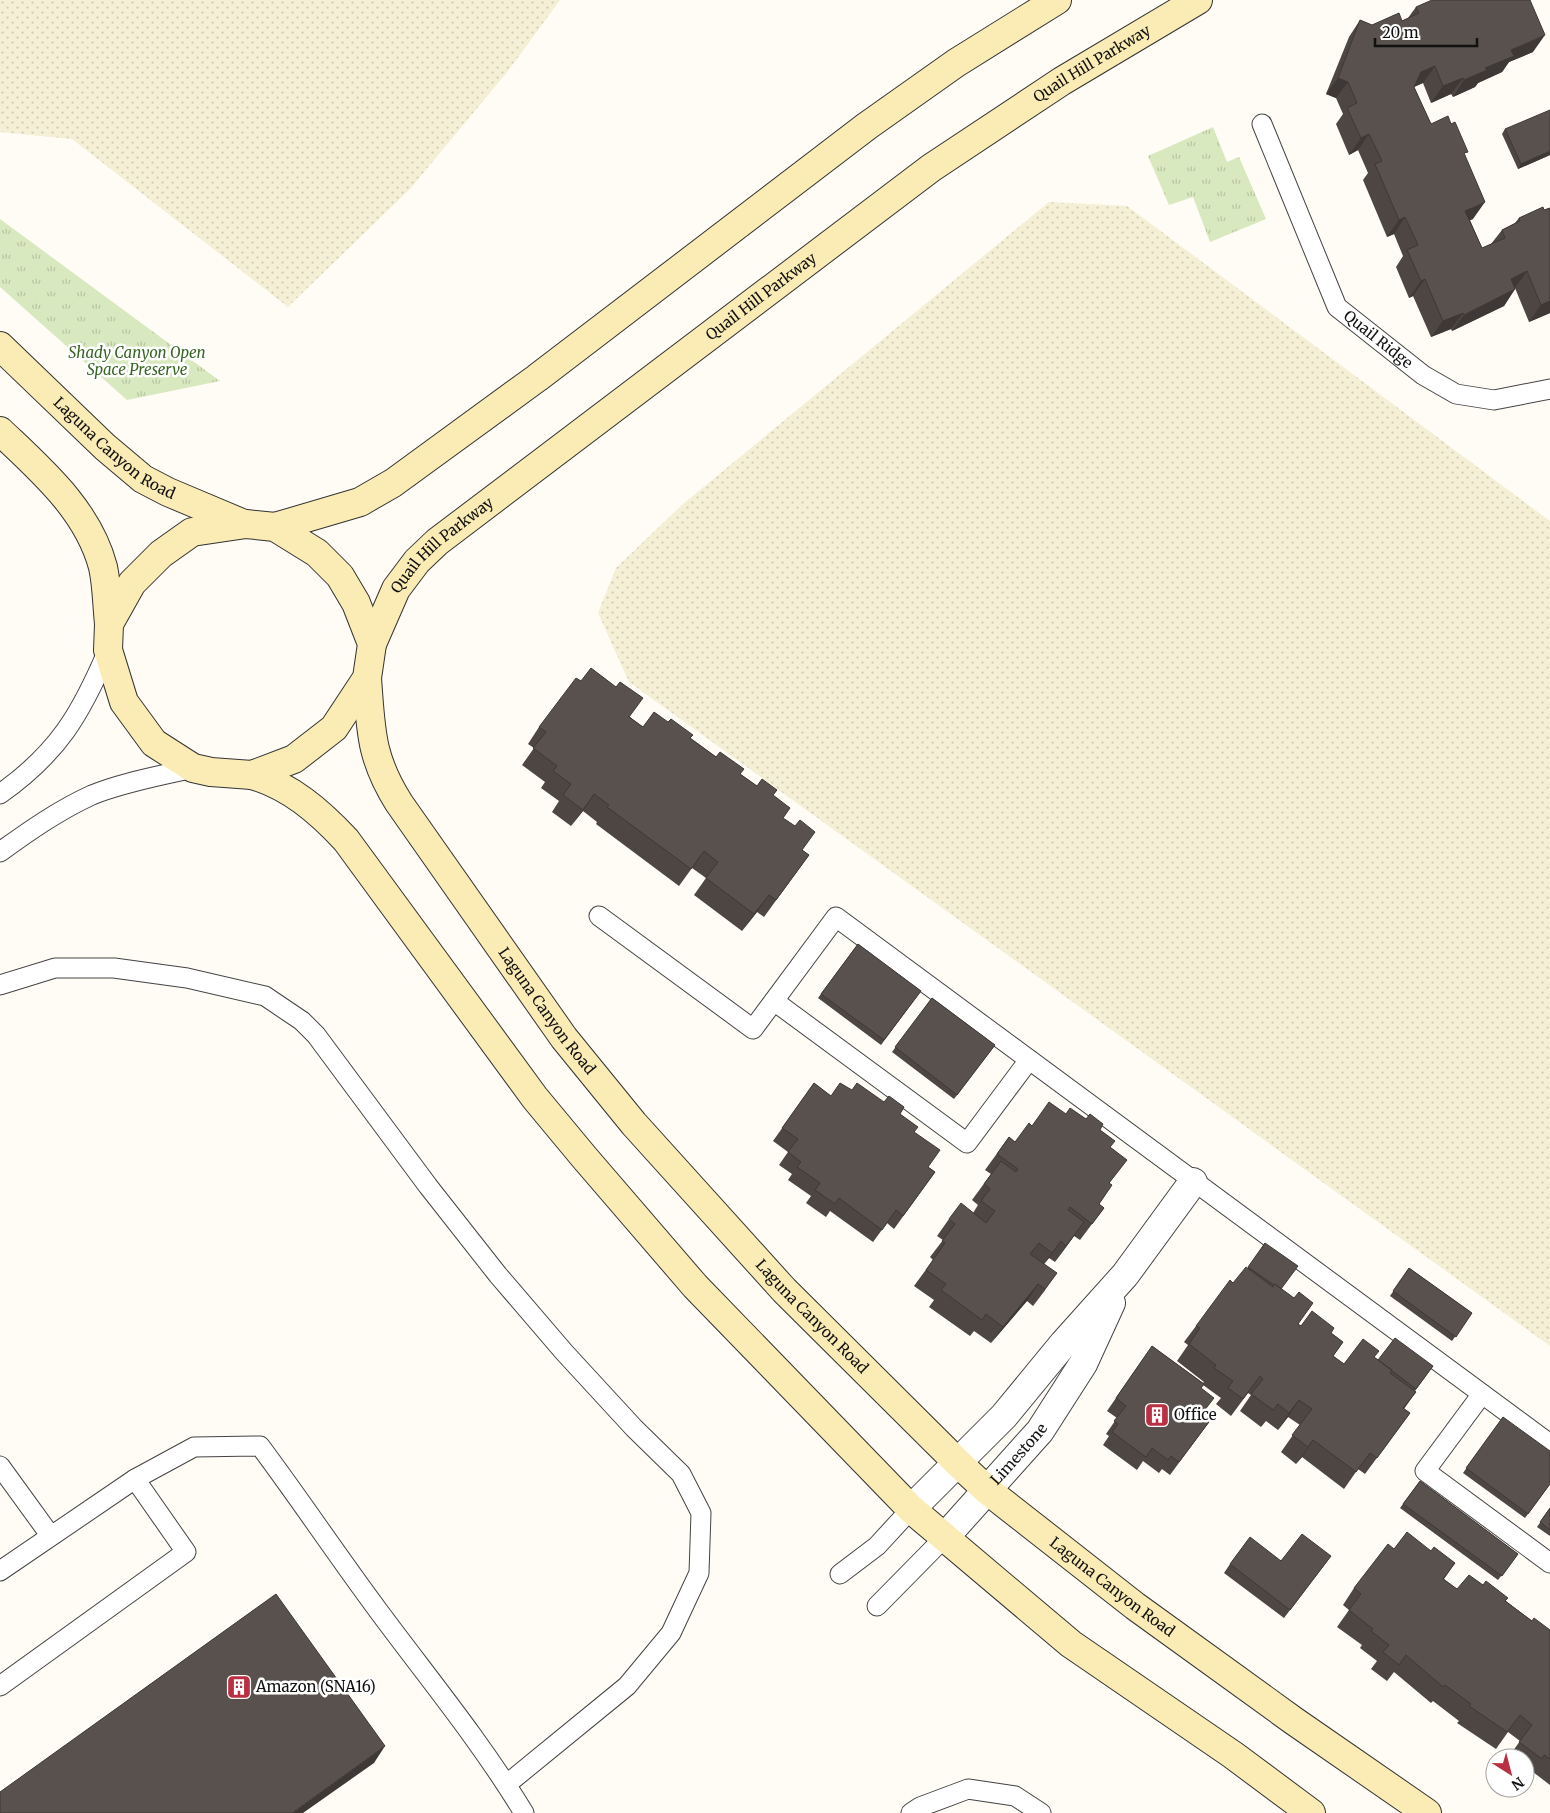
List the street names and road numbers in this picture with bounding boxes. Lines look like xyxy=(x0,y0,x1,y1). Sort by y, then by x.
street label: Quail Hill Parkway xyxy=(1029,20,1154,106)
street label: Quail Hill Parkway xyxy=(702,248,820,344)
street label: Quail Ridge xyxy=(1340,306,1417,372)
street label: Laguna Canyon Road xyxy=(50,393,178,503)
street label: Quail Hill Parkway xyxy=(386,493,497,597)
street label: Laguna Canyon Road xyxy=(494,944,600,1078)
street label: Laguna Canyon Road xyxy=(752,1255,872,1377)
street label: Limestone xyxy=(986,1420,1051,1489)
street label: Laguna Canyon Road xyxy=(1046,1533,1179,1641)

